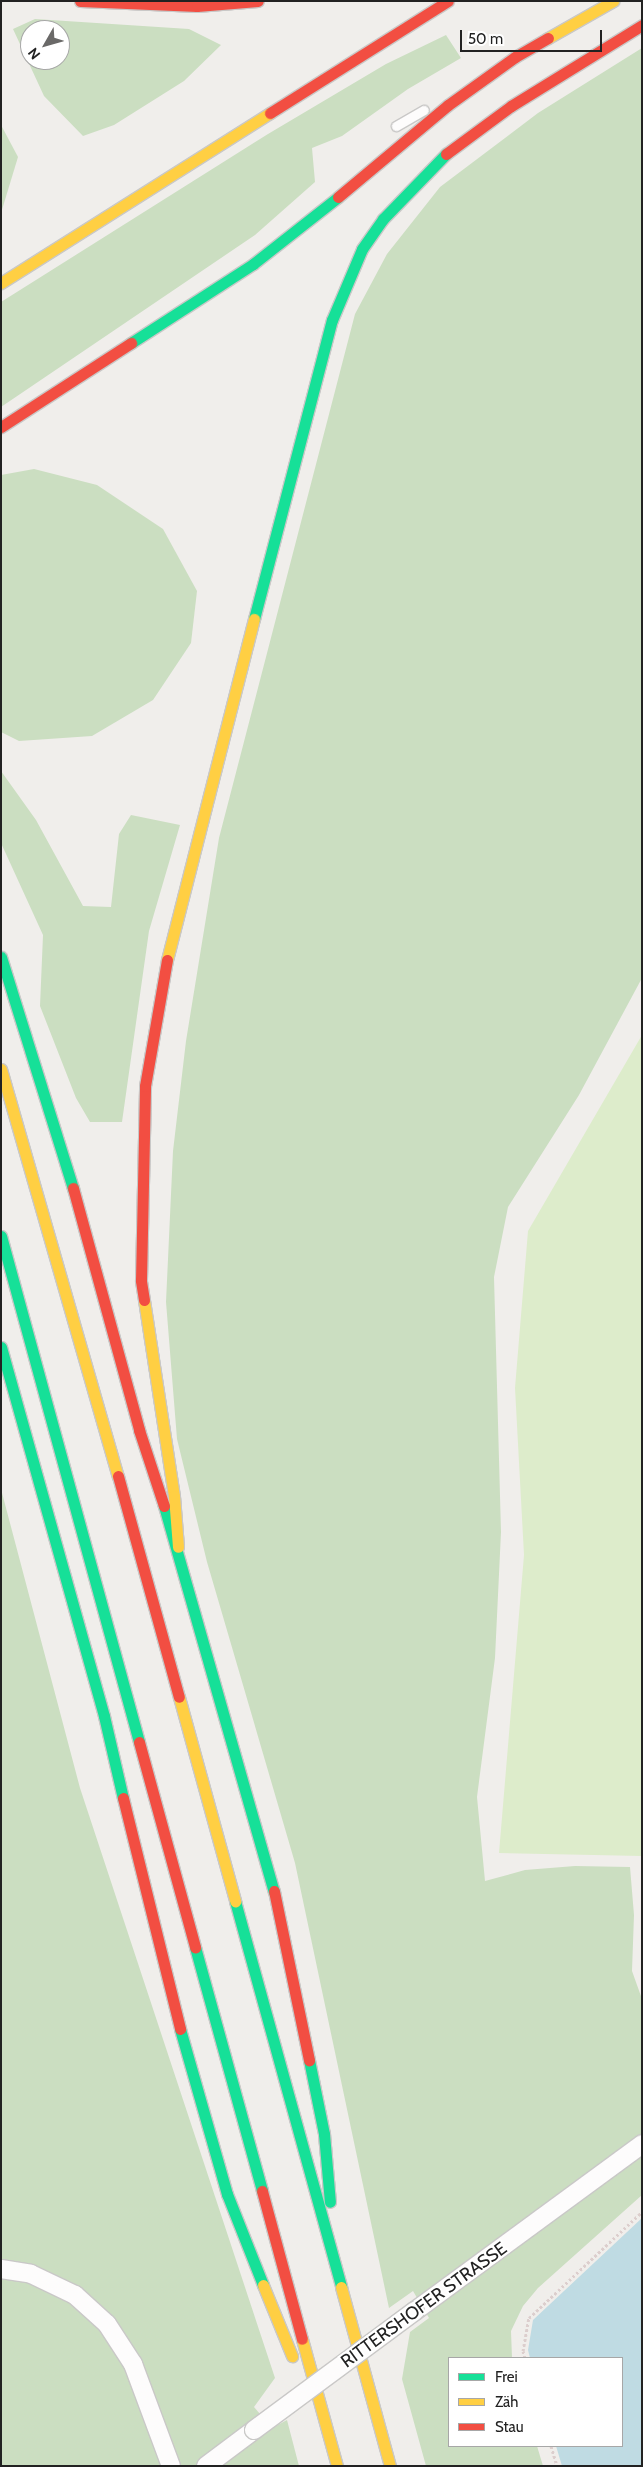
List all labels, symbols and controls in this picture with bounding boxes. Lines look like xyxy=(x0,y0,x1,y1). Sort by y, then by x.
north arrow xyxy=(20,20,70,70)
scale bar xyxy=(463,20,606,52)
text: 50 m xyxy=(468,30,503,48)
text: N xyxy=(24,44,44,63)
street label: RITTERSHOFER STRASSE xyxy=(337,2238,511,2372)
legend xyxy=(448,2357,623,2447)
text: Frei xyxy=(495,2368,518,2386)
text: Zäh xyxy=(495,2393,518,2411)
text: Stau xyxy=(495,2418,524,2436)

